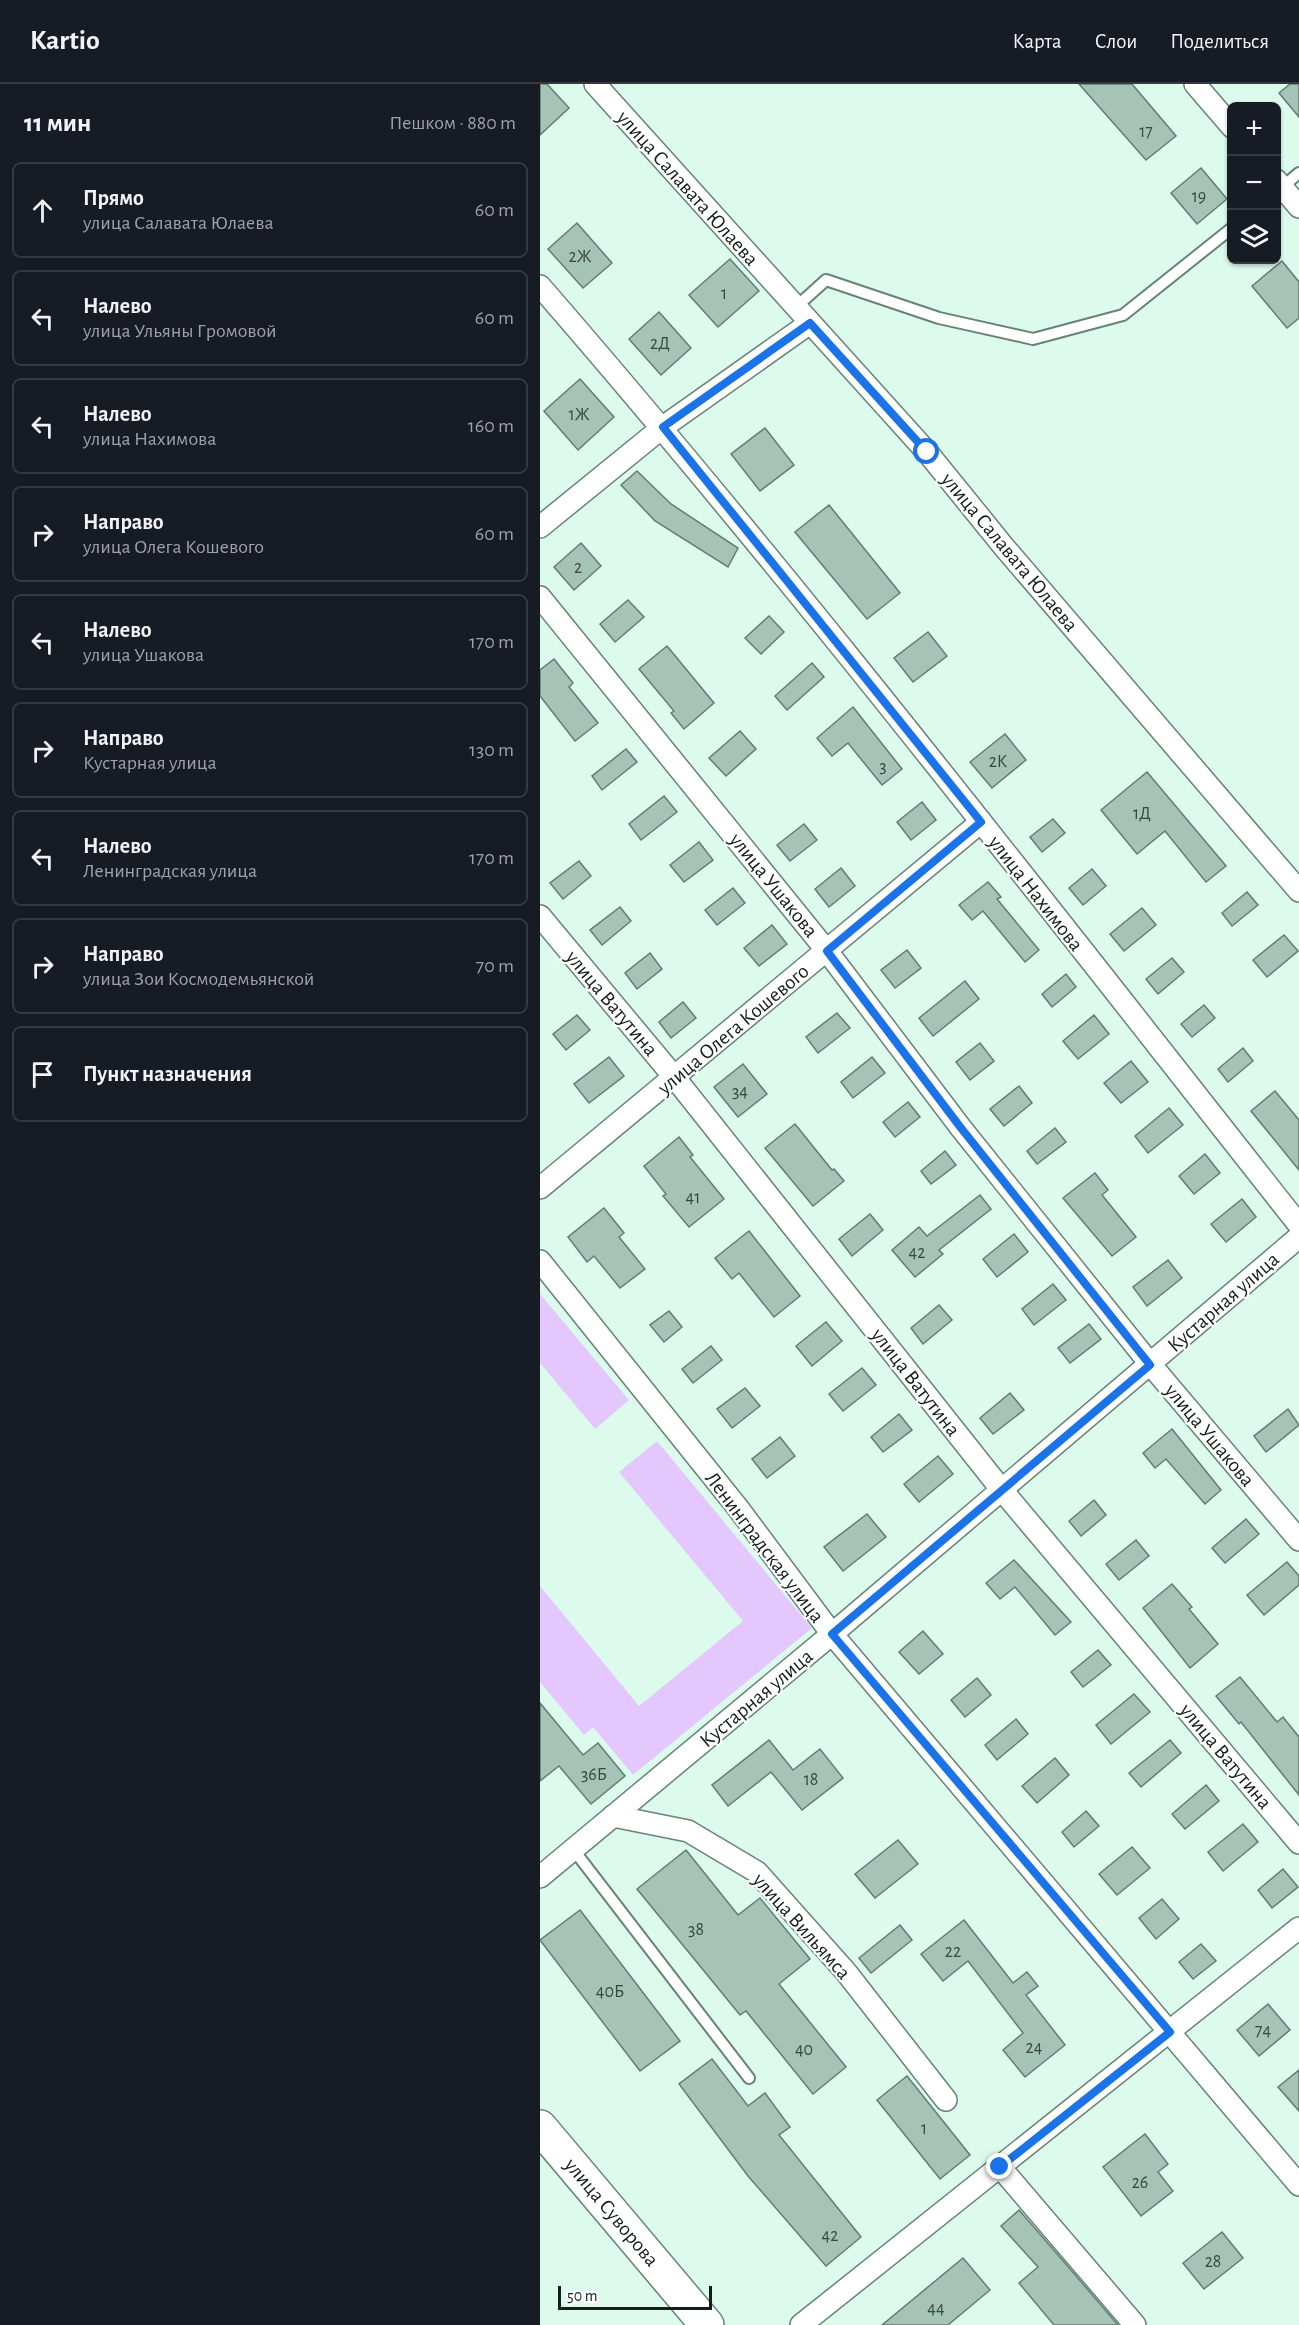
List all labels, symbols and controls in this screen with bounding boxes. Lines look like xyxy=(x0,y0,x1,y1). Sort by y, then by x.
text: Kartio xyxy=(30,27,100,55)
text: Карта xyxy=(1012,31,1062,52)
text: Слои xyxy=(1095,31,1137,52)
text: Поделиться xyxy=(1170,31,1269,52)
map controls xyxy=(1227,102,1281,264)
button: + xyxy=(1227,102,1281,156)
street label: улица Салавата Юлаева xyxy=(612,106,763,270)
text: 11 мин xyxy=(24,110,91,136)
text: Пешком · 880 m xyxy=(389,113,516,133)
house number: 17 xyxy=(1139,123,1153,141)
button: − xyxy=(1227,156,1281,210)
text: Прямо xyxy=(83,187,144,209)
house number: 19 xyxy=(1192,188,1206,206)
icon: ahead xyxy=(26,194,59,227)
text: 60 m xyxy=(475,200,514,220)
button: layers xyxy=(1227,210,1281,264)
text: улица Салавата Юлаева xyxy=(83,213,274,233)
house number: 2Ж xyxy=(568,248,592,266)
house number: 1 xyxy=(721,285,727,303)
text: Налево xyxy=(83,295,152,317)
icon: left xyxy=(26,302,59,335)
text: 60 m xyxy=(475,308,514,328)
text: улица Ульяны Громовой xyxy=(83,321,277,341)
house number: 2Д xyxy=(650,335,670,353)
text: Налево xyxy=(83,403,152,425)
house number: 1Ж xyxy=(568,406,590,424)
icon: left xyxy=(26,410,59,443)
text: 160 m xyxy=(468,416,514,436)
text: улица Нахимова xyxy=(83,429,216,449)
route start xyxy=(913,438,939,464)
street label: улица Салавата Юлаева xyxy=(937,468,1082,636)
text: Направо xyxy=(83,511,164,533)
icon: right xyxy=(26,518,59,551)
text: 60 m xyxy=(475,524,514,544)
text: улица Олега Кошевого xyxy=(83,537,264,557)
house number: 2 xyxy=(574,559,582,577)
text: Налево xyxy=(83,619,152,641)
icon: left xyxy=(26,626,59,659)
text: 170 m xyxy=(469,632,514,652)
text: улица Ушакова xyxy=(83,645,204,665)
text: Направо xyxy=(83,727,164,749)
icon: right xyxy=(26,734,59,767)
text: 130 m xyxy=(469,740,514,760)
text: Кустарная улица xyxy=(83,753,217,773)
house number: 2К xyxy=(989,753,1008,771)
house number: 3 xyxy=(879,758,887,776)
house number: 1Д xyxy=(1133,805,1151,823)
street label: улица Ушакова xyxy=(725,829,822,942)
street label: улица Нахимова xyxy=(984,831,1087,955)
text: Налево xyxy=(83,835,152,857)
icon: left xyxy=(26,842,59,875)
text: 170 m xyxy=(469,848,514,868)
text: Ленинградская улица xyxy=(83,861,257,881)
text: Направо xyxy=(83,943,164,965)
street label: улица Ватутина xyxy=(561,946,662,1060)
icon: right xyxy=(26,950,59,983)
text: 70 m xyxy=(476,956,514,976)
street label: улица Олега Кошевого xyxy=(653,960,813,1099)
text: улица Зои Космодемьянской xyxy=(83,969,314,989)
icon: arrive xyxy=(26,1058,59,1091)
text: Пункт назначения xyxy=(83,1063,252,1085)
house number: 34 xyxy=(732,1083,748,1101)
house number: 41 xyxy=(686,1189,700,1207)
house number: 42 xyxy=(909,1244,925,1262)
street label: Кустарная улица xyxy=(1163,1248,1283,1356)
street label: улица Ватутина xyxy=(867,1324,964,1441)
street label: улица Ушакова xyxy=(1160,1379,1259,1491)
street label: Ленинградская улица xyxy=(701,1468,828,1627)
street label: Кустарная улица xyxy=(696,1645,817,1752)
street label: улица Ватутина xyxy=(1175,1699,1276,1813)
house number: 36Б xyxy=(581,1766,607,1784)
house number: 18 xyxy=(804,1771,818,1789)
street label: улица Вильямса xyxy=(748,1868,855,1984)
house number: 38 xyxy=(688,1921,704,1939)
house number: 22 xyxy=(945,1943,961,1961)
house number: 40Б xyxy=(596,1983,624,2001)
house number: 74 xyxy=(1255,2022,1271,2040)
house number: 24 xyxy=(1026,2039,1043,2057)
house number: 40 xyxy=(795,2041,813,2059)
house number: 1 xyxy=(921,2120,927,2138)
route end xyxy=(986,2153,1012,2179)
street label: улица Суворова xyxy=(560,2154,663,2271)
house number: 26 xyxy=(1132,2174,1148,2192)
house number: 42 xyxy=(822,2227,838,2245)
house number: 28 xyxy=(1205,2253,1221,2271)
scale bar xyxy=(558,2283,712,2310)
text: 50 m xyxy=(567,2288,598,2304)
house number: 44 xyxy=(927,2300,945,2318)

